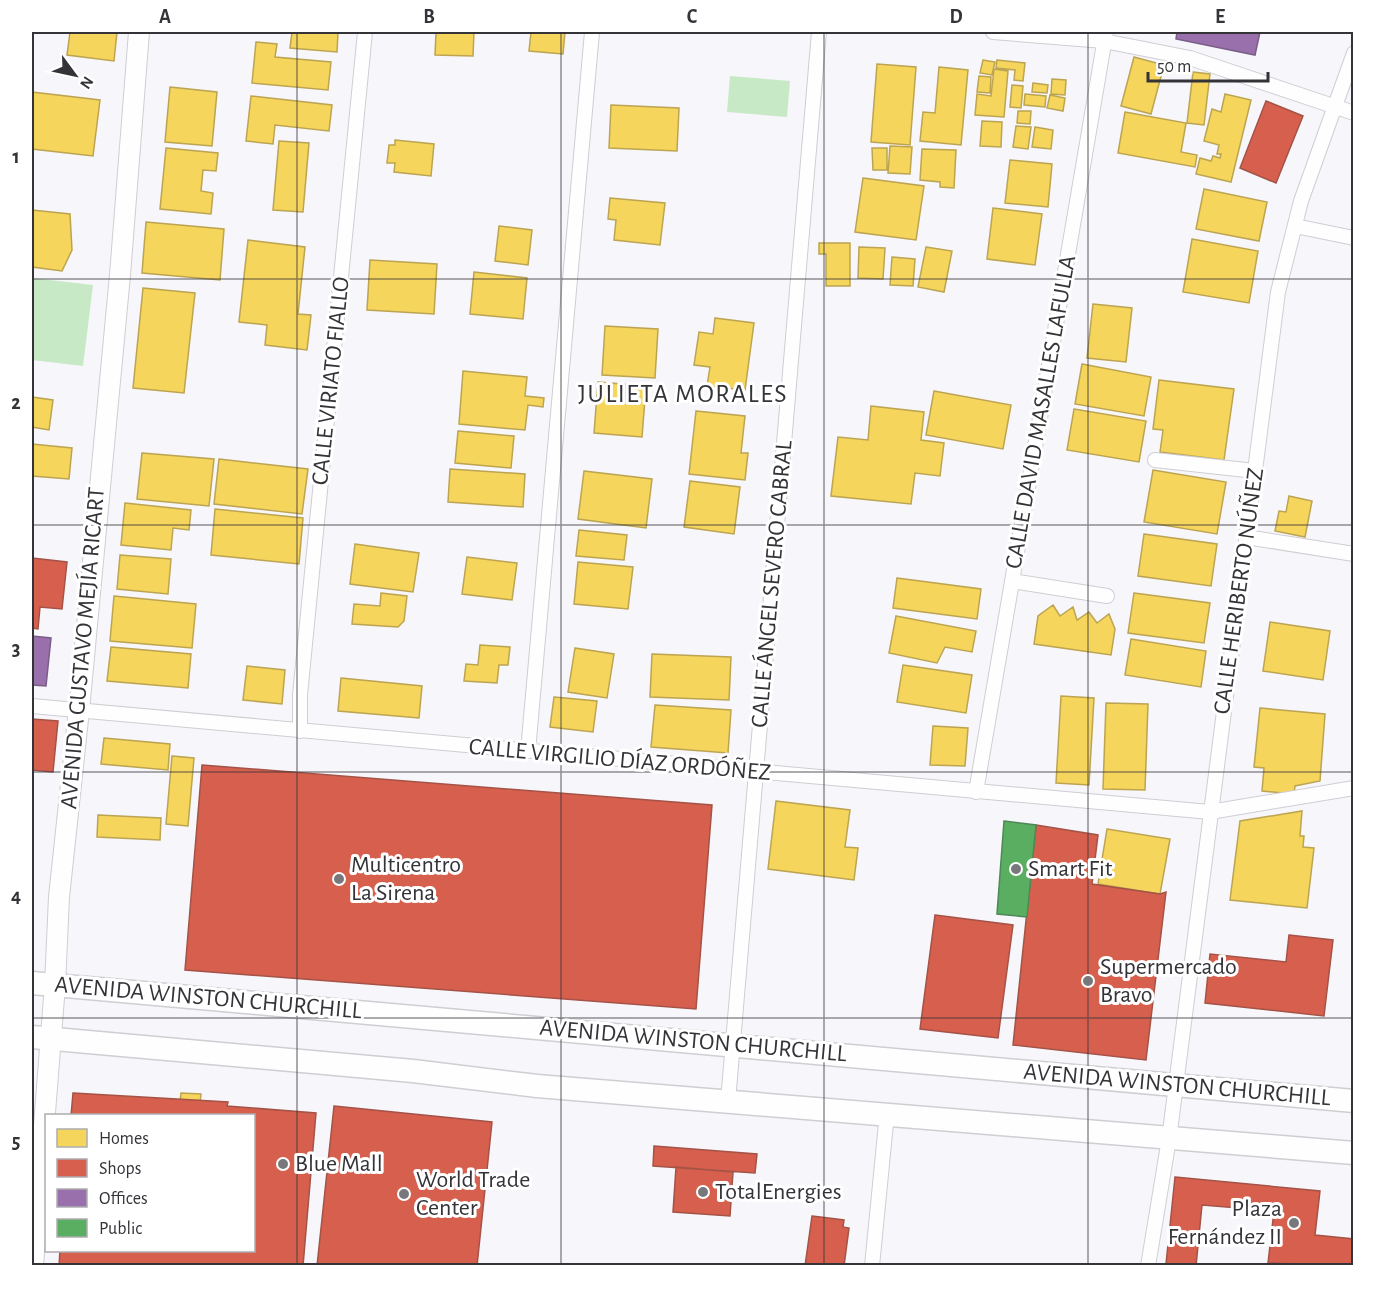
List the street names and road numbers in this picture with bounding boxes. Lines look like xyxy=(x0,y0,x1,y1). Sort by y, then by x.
street label: CALLE DAVID MASALLES LAFULLA xyxy=(1002,253,1080,571)
street label: CALLE VIRIATO FIALLO xyxy=(308,276,354,486)
street label: CALLE ÁNGEL SEVERO CABRAL xyxy=(745,439,797,729)
street label: CALLE HERIBERTO NÚÑEZ xyxy=(1208,466,1268,716)
street label: AVENIDA GUSTAVO MEJÍA RICART xyxy=(55,486,109,810)
street label: CALLE VIRGILIO DÍAZ ORDÓÑEZ xyxy=(468,733,772,785)
street label: AVENIDA WINSTON CHURCHILL xyxy=(53,973,363,1023)
street label: AVENIDA WINSTON CHURCHILL xyxy=(538,1016,848,1066)
street label: AVENIDA WINSTON CHURCHILL xyxy=(1022,1060,1332,1110)

